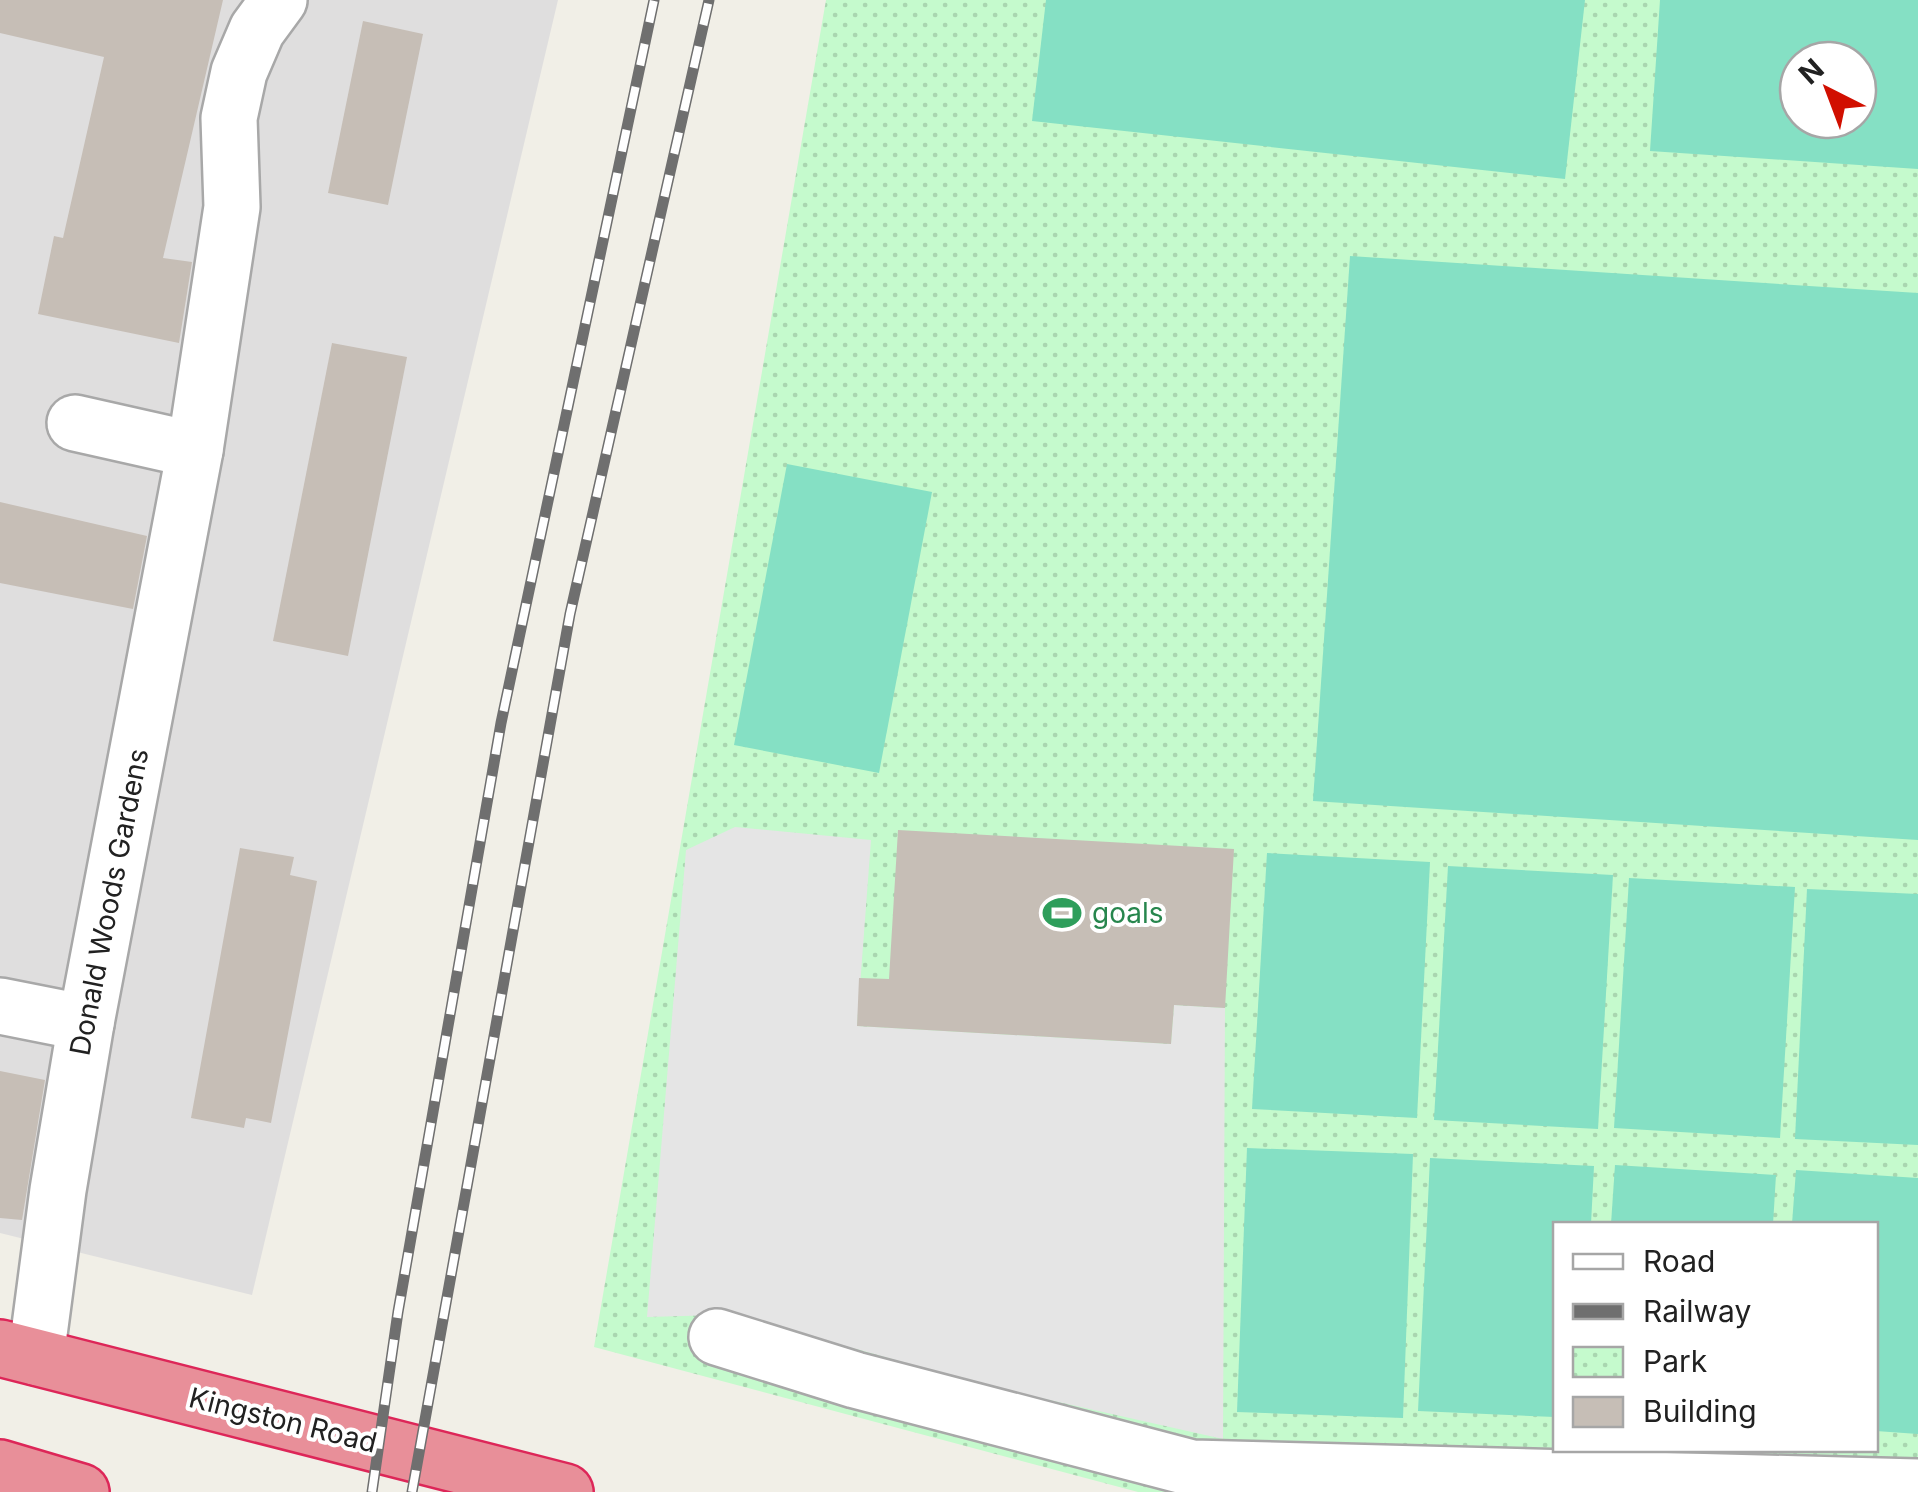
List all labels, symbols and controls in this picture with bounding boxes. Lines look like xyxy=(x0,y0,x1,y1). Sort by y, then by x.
north arrow xyxy=(1778,40,1878,140)
text: N xyxy=(1792,52,1831,91)
street label: Donald Woods Gardens xyxy=(63,746,155,1058)
sports icon: goals xyxy=(1041,892,1083,934)
place label: goals xyxy=(1092,896,1164,930)
legend xyxy=(1553,1222,1878,1452)
text: Road xyxy=(1643,1243,1715,1279)
text: Railway xyxy=(1643,1293,1751,1329)
text: Park xyxy=(1643,1343,1708,1379)
street label: Kingston Road xyxy=(186,1380,380,1460)
text: Building xyxy=(1643,1393,1757,1429)

